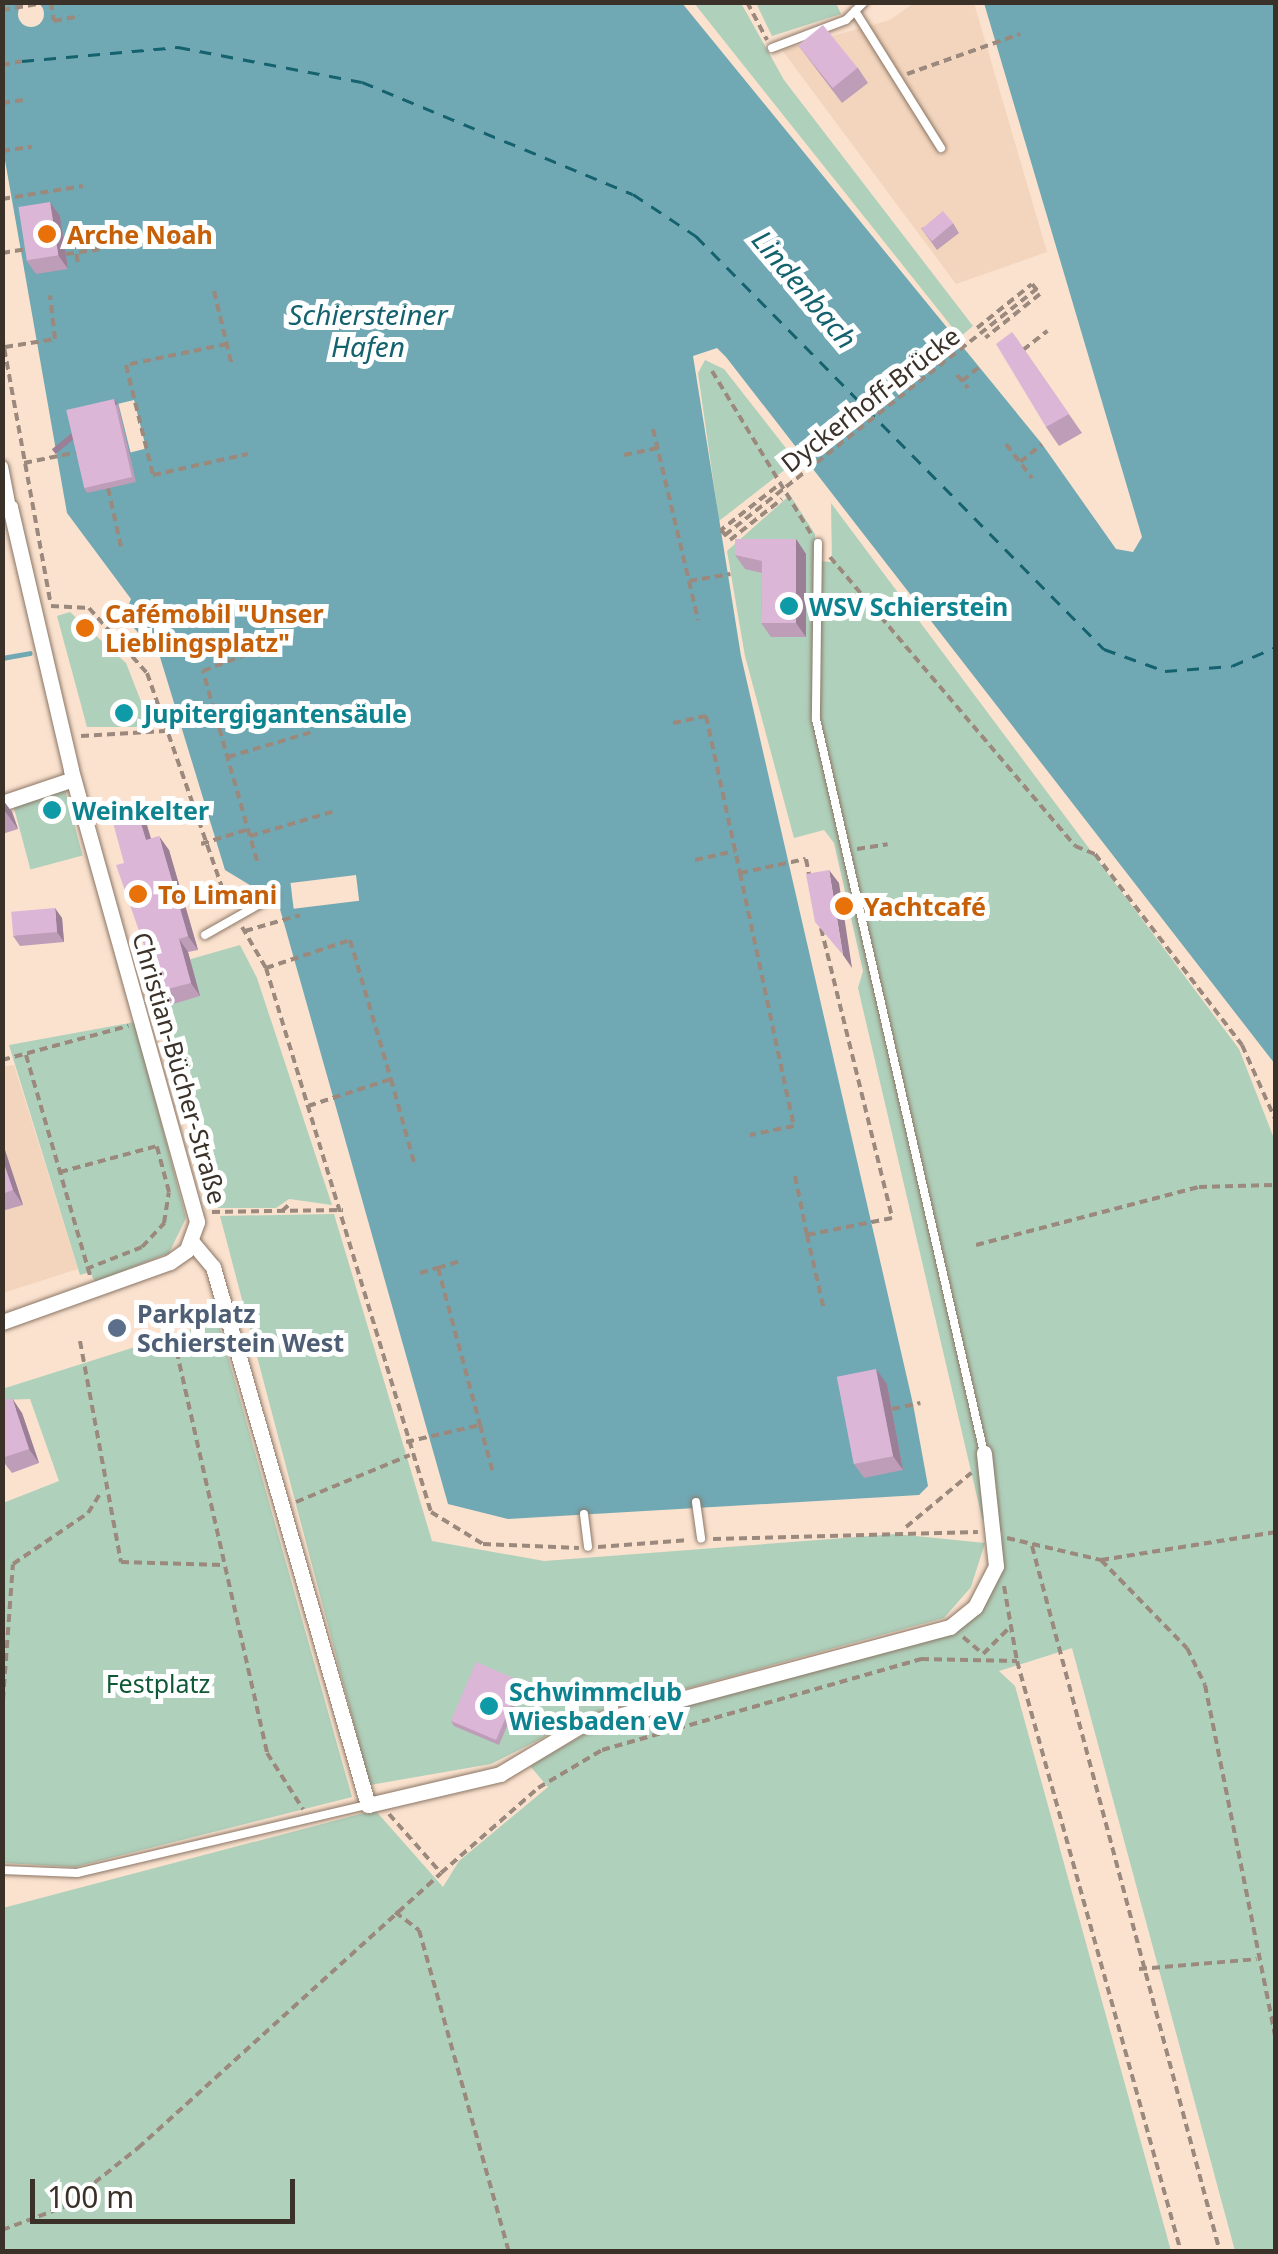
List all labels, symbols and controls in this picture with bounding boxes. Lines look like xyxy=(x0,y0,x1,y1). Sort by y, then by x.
place label: Arche Noah xyxy=(67,219,213,249)
marker: Arche Noah xyxy=(36,223,58,245)
water label: Lindenbach xyxy=(746,223,864,355)
water label: Schiersteiner Hafen xyxy=(288,297,448,363)
street label: Dyckerhoff-Brücke xyxy=(775,320,965,478)
place label: WSV Schierstein xyxy=(809,591,1008,621)
marker: WSV Schierstein xyxy=(778,595,800,617)
place label: Cafémobil "Unser Lieblingsplatz" xyxy=(105,599,324,658)
marker: Cafémobil "Unser Lieblingsplatz" xyxy=(74,617,96,639)
place label: Jupitergigantensäule xyxy=(144,698,407,728)
marker: Jupitergigantensäule xyxy=(113,702,135,724)
place label: Weinkelter xyxy=(72,795,209,825)
marker: Weinkelter xyxy=(41,799,63,821)
place label: To Limani xyxy=(158,879,277,909)
marker: To Limani xyxy=(127,883,149,905)
place label: Yachtcafé xyxy=(864,891,986,921)
marker: Yachtcafé xyxy=(833,895,855,917)
street label: Christian-Bücher-Straße xyxy=(127,929,233,1207)
place label: Parkplatz Schierstein West xyxy=(137,1299,344,1358)
marker: Parkplatz Schierstein West xyxy=(106,1317,128,1339)
park label: Festplatz xyxy=(106,1668,210,1698)
place label: Schwimmclub Wiesbaden eV xyxy=(509,1677,684,1736)
marker: Schwimmclub Wiesbaden eV xyxy=(478,1695,500,1717)
scale bar xyxy=(35,2159,300,2221)
text: 100 m xyxy=(47,2176,134,2217)

